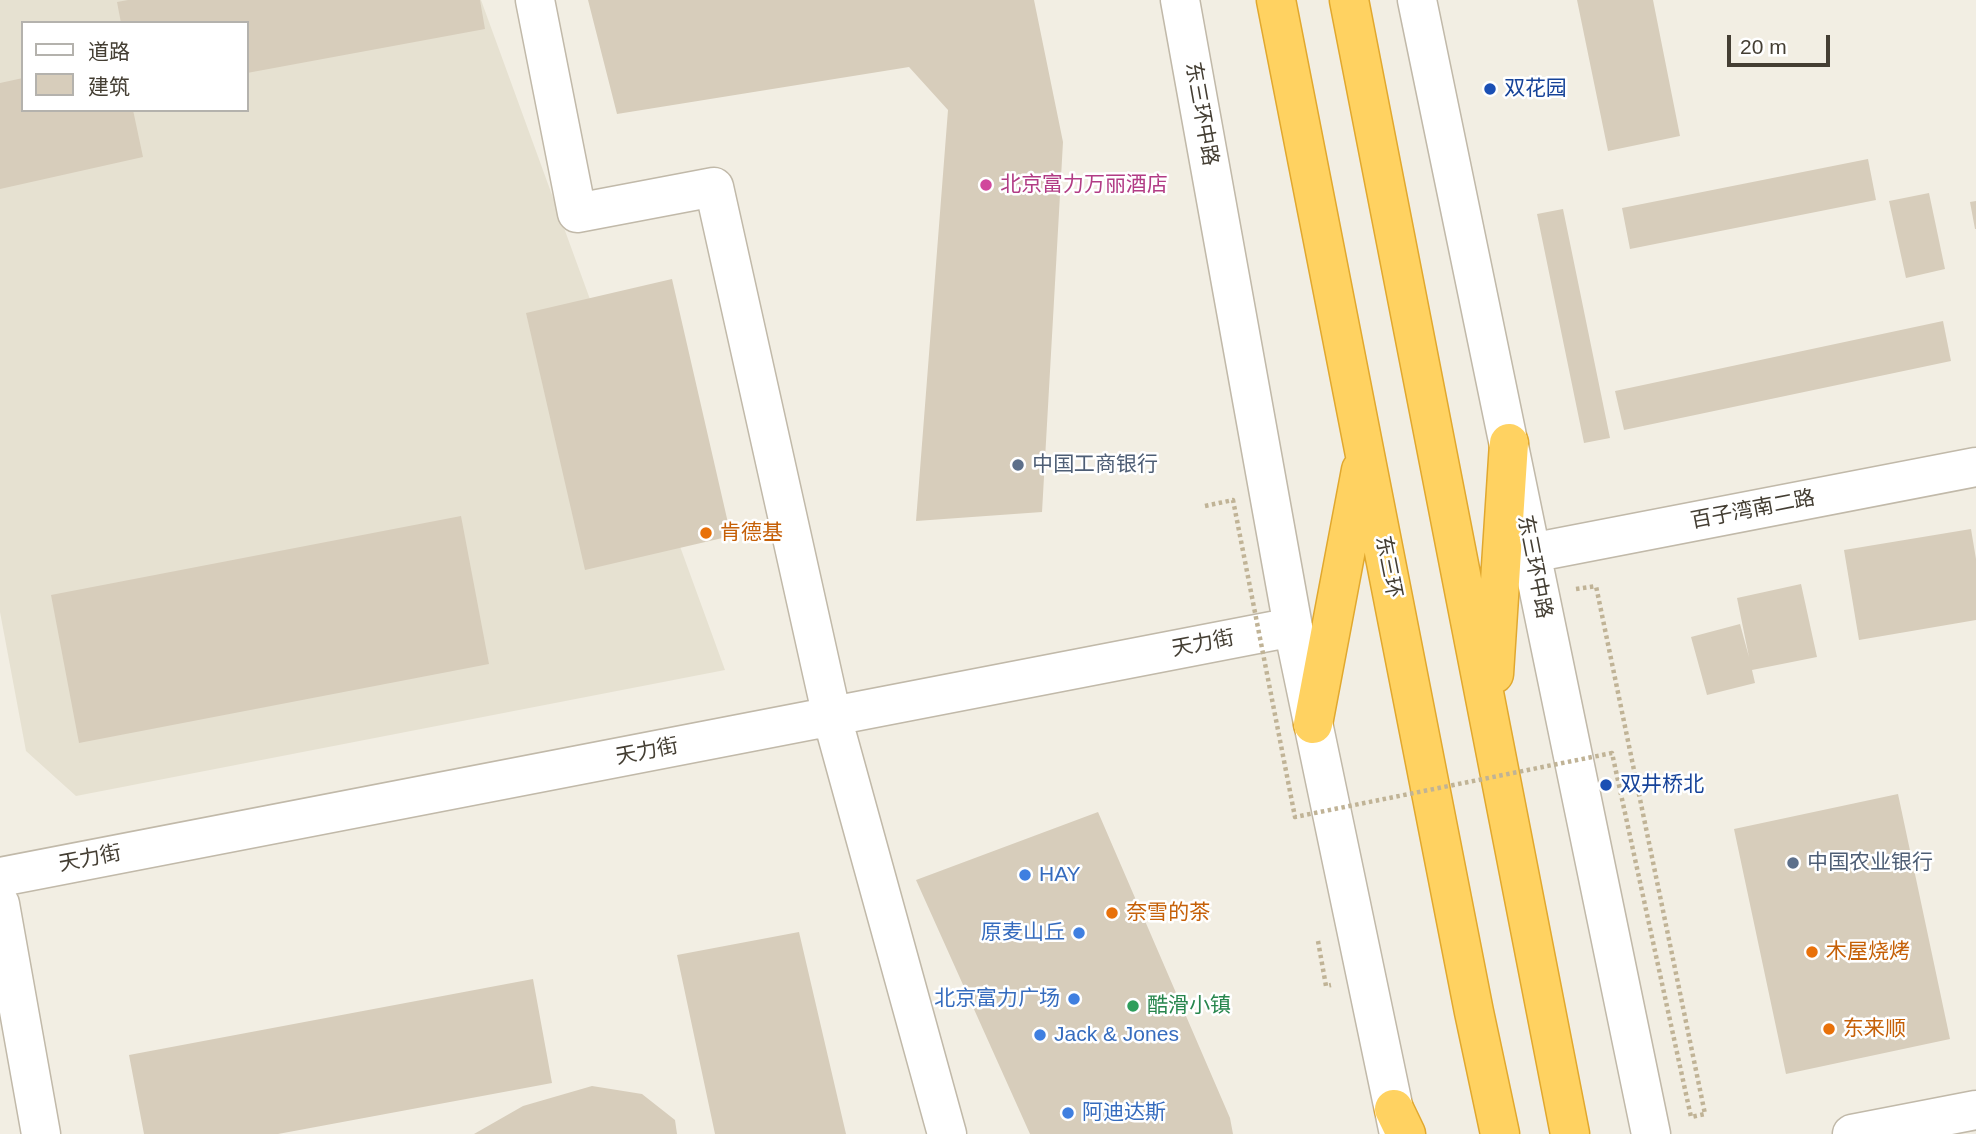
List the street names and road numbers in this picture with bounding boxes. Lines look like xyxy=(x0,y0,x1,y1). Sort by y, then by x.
street label: 东三环中路 xyxy=(1179,60,1223,168)
street label: 百子湾南二路 xyxy=(1689,486,1817,534)
street label: 东三环中路 xyxy=(1512,513,1556,621)
street label: 东三环 xyxy=(1370,534,1406,600)
street label: 天力街 xyxy=(1170,626,1236,662)
street label: 天力街 xyxy=(614,734,680,770)
street label: 天力街 xyxy=(57,841,123,877)

